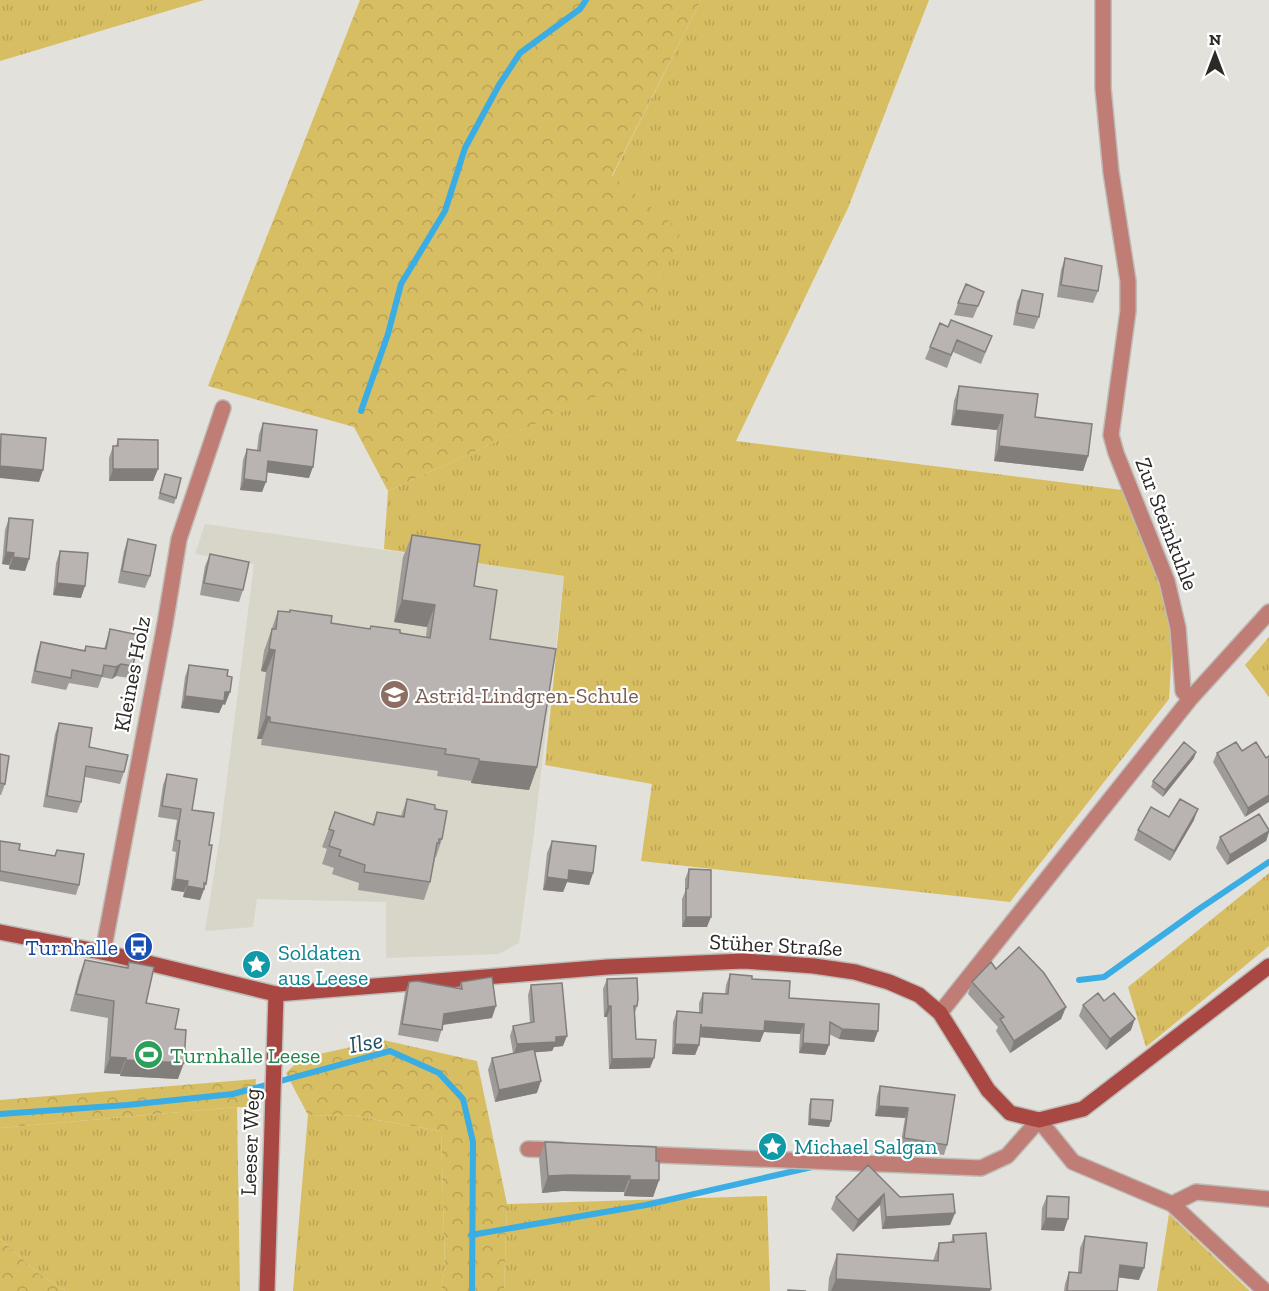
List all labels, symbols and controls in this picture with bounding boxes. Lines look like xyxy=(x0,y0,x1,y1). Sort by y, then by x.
north arrow xyxy=(1185,24,1245,84)
text: N xyxy=(1209,30,1221,49)
street label: Zur Steinkuhle xyxy=(1129,454,1205,594)
street label: Kleines Holz xyxy=(108,614,156,734)
school or university icon: Astrid-Lindgren-Schule xyxy=(378,679,410,711)
place label: Astrid-Lindgren-Schule xyxy=(415,682,639,709)
street label: Stüher Straße xyxy=(709,928,843,962)
bus stop icon: Turnhalle xyxy=(123,931,155,963)
place label: Turnhalle xyxy=(25,934,118,961)
place label: Soldaten aus Leese xyxy=(278,939,368,991)
place icon: Soldaten aus Leese xyxy=(241,949,273,981)
water label: Ilse xyxy=(347,1025,385,1059)
sports icon: Turnhalle Leese xyxy=(133,1039,165,1071)
place label: Turnhalle Leese xyxy=(170,1042,320,1069)
street label: Leeser Weg xyxy=(235,1088,265,1196)
place icon: Michael Salgan xyxy=(757,1130,789,1162)
place label: Michael Salgan xyxy=(794,1133,938,1160)

